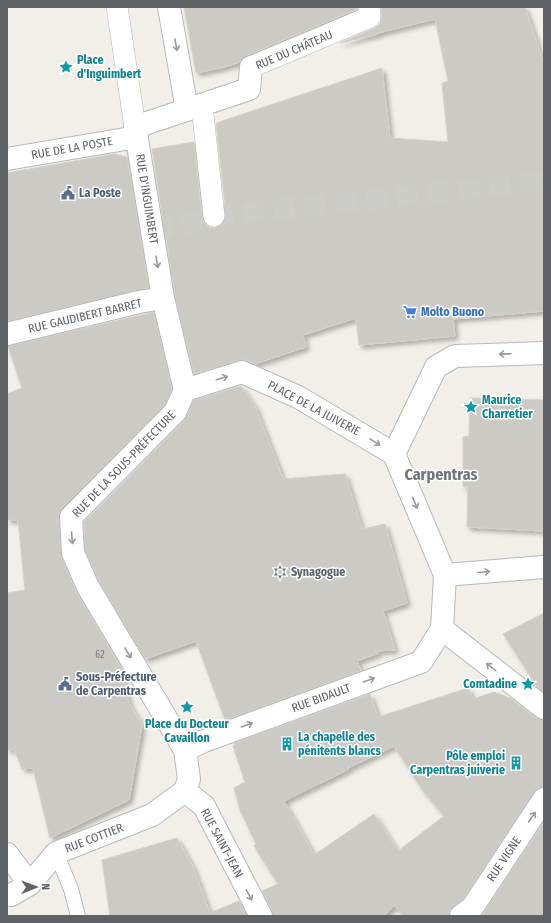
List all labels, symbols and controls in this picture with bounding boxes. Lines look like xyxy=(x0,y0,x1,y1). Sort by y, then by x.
street label: RUE DU CHÂTEAU xyxy=(253,27,335,73)
one-way arrow xyxy=(172,39,180,52)
place label: Place d'Inguimbert xyxy=(77,53,142,81)
place icon: Place d'Inguimbert xyxy=(58,59,74,75)
street label: RUE DE LA POSTE xyxy=(30,134,114,162)
street label: RUE D'INGUIMBERT xyxy=(133,153,161,246)
public building icon: La Poste xyxy=(60,185,76,201)
place label: La Poste xyxy=(79,186,121,200)
one-way arrow xyxy=(153,256,161,269)
street label: RUE GAUDIBERT BARRET xyxy=(27,296,144,336)
supermarket icon: Molto Buono xyxy=(402,304,418,320)
place label: Molto Buono xyxy=(421,305,485,319)
one-way arrow xyxy=(499,351,512,358)
one-way arrow xyxy=(215,374,228,381)
street label: PLACE DE LA JUIVERIE xyxy=(265,378,363,438)
place label: Maurice Charretier xyxy=(482,393,533,421)
place icon: Maurice Charretier xyxy=(463,399,479,415)
street label: RUE DE LA SOUS-PRÉFECTURE xyxy=(69,407,179,520)
one-way arrow xyxy=(369,438,380,446)
district label: Carpentras xyxy=(404,465,478,484)
one-way arrow xyxy=(411,496,419,508)
one-way arrow xyxy=(69,531,76,544)
synagogue icon: Synagogue xyxy=(272,564,288,580)
place label: Synagogue xyxy=(291,565,345,579)
one-way arrow xyxy=(477,569,490,576)
one-way arrow xyxy=(124,647,132,659)
house number: 62 xyxy=(95,649,105,661)
one-way arrow xyxy=(486,662,497,671)
place label: Sous-Préfecture de Carpentras xyxy=(76,670,157,698)
public building icon: Sous-Préfecture de Carpentras xyxy=(57,676,73,692)
one-way arrow xyxy=(363,676,375,684)
place icon: Comtadine xyxy=(520,676,536,692)
place label: Comtadine xyxy=(463,677,517,691)
street label: RUE BIDAULT xyxy=(290,681,353,715)
place icon: Place du Docteur Cavaillon xyxy=(179,699,195,715)
place label: Place du Docteur Cavaillon xyxy=(145,717,230,745)
one-way arrow xyxy=(240,721,253,728)
place label: La chapelle des pénitents blancs xyxy=(298,730,382,758)
building icon: La chapelle des pénitents blancs xyxy=(279,736,295,752)
place label: Pôle emploi Carpentras juiverie xyxy=(410,749,505,777)
building icon: Pôle emploi Carpentras juiverie xyxy=(508,755,524,771)
street label: RUE SAINT-JEAN xyxy=(198,806,246,880)
one-way arrow xyxy=(528,812,536,823)
street label: RUE COTTIER xyxy=(63,820,126,856)
street label: RUE VIGNE xyxy=(484,834,524,884)
north arrow xyxy=(16,867,56,907)
text: N xyxy=(39,883,52,890)
one-way arrow xyxy=(246,889,253,901)

